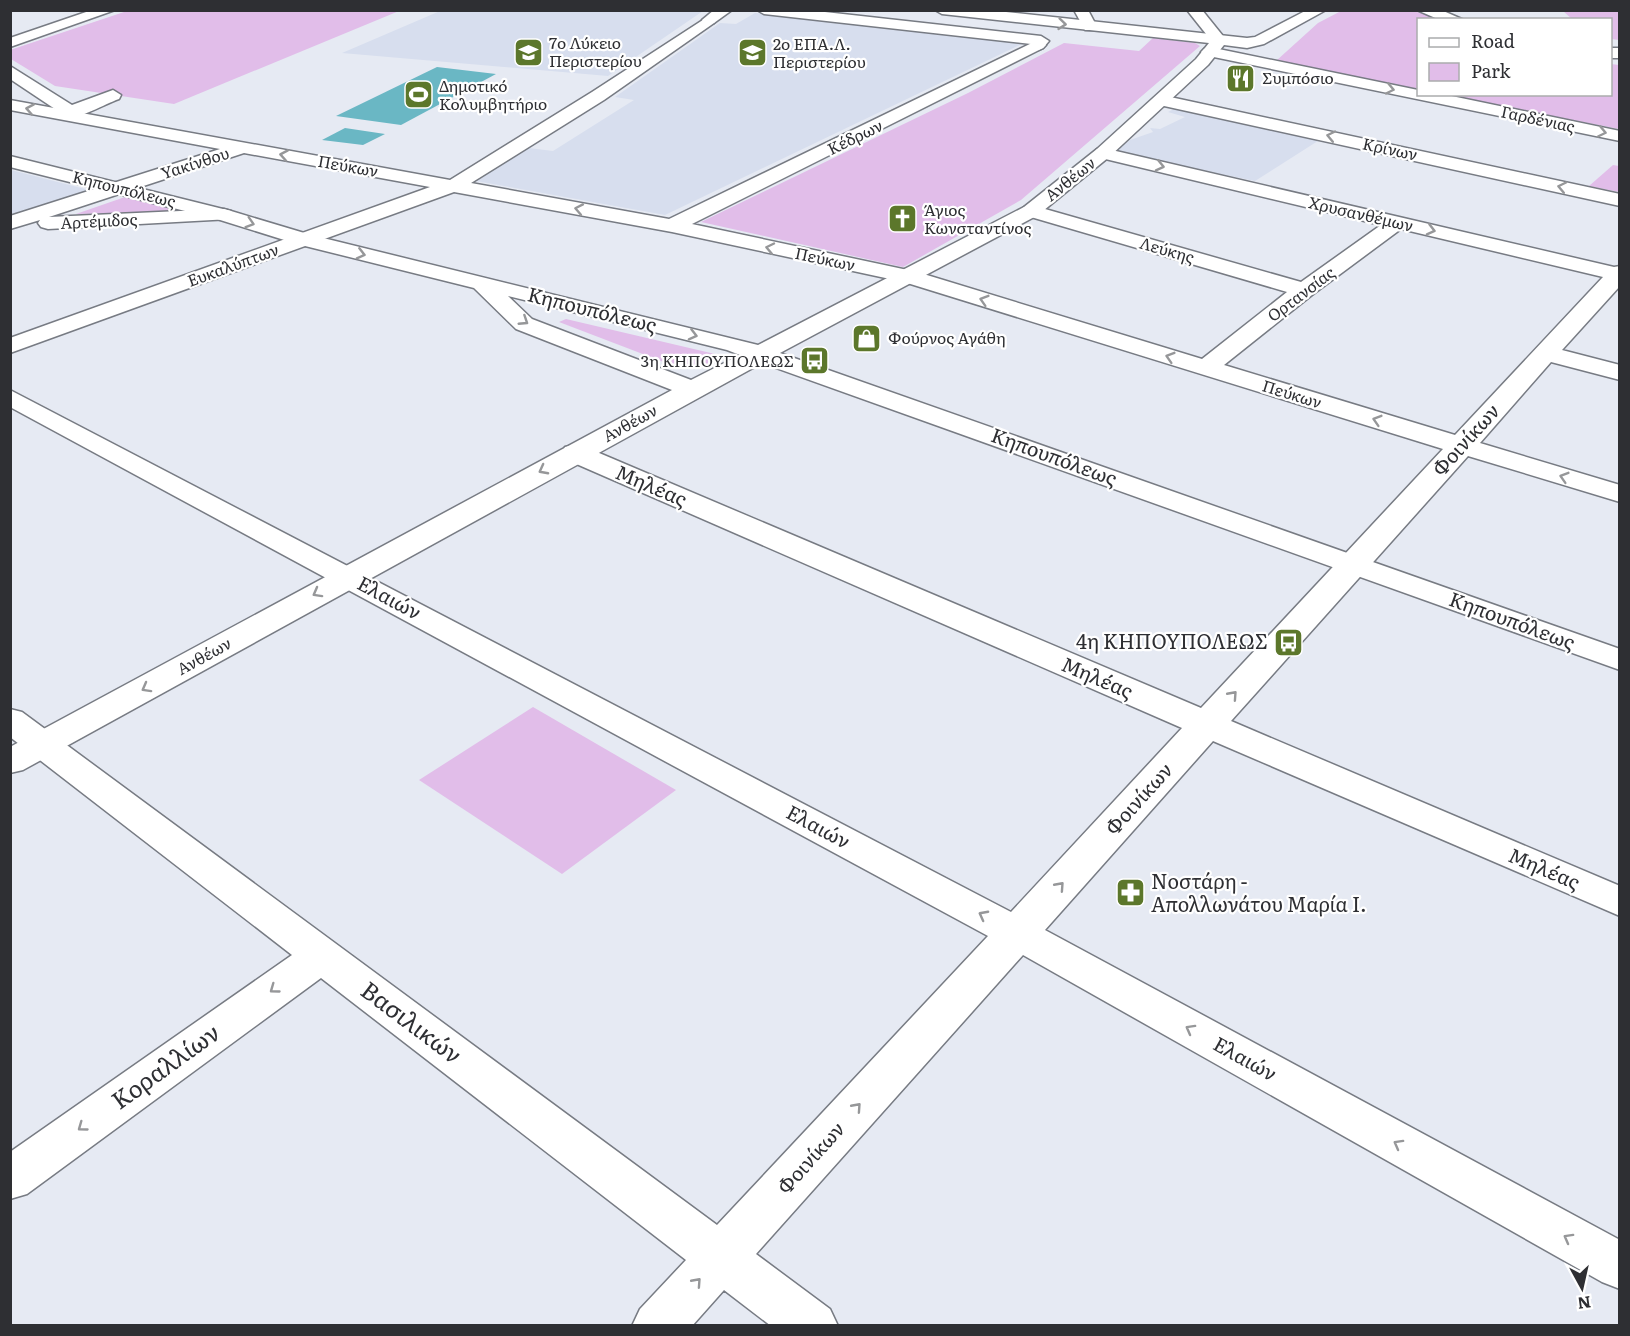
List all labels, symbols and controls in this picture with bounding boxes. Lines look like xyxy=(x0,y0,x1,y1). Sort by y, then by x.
one-way arrow xyxy=(1058,17,1067,29)
legend xyxy=(1417,18,1612,96)
text: Road xyxy=(1471,27,1515,54)
place label: 7ο Λύκειο Περιστερίου xyxy=(549,30,642,72)
place label: 2ο ΕΠΑ.Λ. Περιστερίου xyxy=(773,31,866,73)
school or university icon: 7ο Λύκειο Περιστερίου xyxy=(512,36,544,68)
school or university icon: 2ο ΕΠΑ.Λ. Περιστερίου xyxy=(736,37,768,69)
text: Park xyxy=(1471,57,1512,84)
restaurant icon: Συμπόσιο xyxy=(1225,62,1257,94)
place label: Συμπόσιο xyxy=(1262,65,1334,89)
place label: Δημοτικό Κολυμβητήριο xyxy=(439,73,547,115)
sports icon: Δημοτικό Κολυμβητήριο xyxy=(402,79,434,111)
one-way arrow xyxy=(1385,82,1395,95)
street label: Γαρδένιας xyxy=(1499,98,1577,138)
one-way arrow xyxy=(25,103,35,115)
street label: Κέδρων xyxy=(823,112,886,160)
one-way arrow xyxy=(1597,125,1607,138)
street label: Κρίνων xyxy=(1360,130,1420,166)
one-way arrow xyxy=(1326,131,1336,144)
street label: Υακίνθου xyxy=(157,140,232,184)
street label: Πεύκων xyxy=(316,148,380,182)
one-way arrow xyxy=(279,149,289,162)
street label: Ανθέων xyxy=(1039,150,1100,206)
one-way arrow xyxy=(1154,159,1164,172)
street label: Κηπουπόλεως xyxy=(70,164,178,212)
one-way arrow xyxy=(1558,181,1568,194)
street label: Χρυσανθέμων xyxy=(1307,189,1416,237)
place label: Άγιος Κωνσταντίνος xyxy=(924,197,1031,239)
one-way arrow xyxy=(574,203,584,216)
church icon: Άγιος Κωνσταντίνος xyxy=(887,203,919,235)
street label: Αρτέμιδος xyxy=(60,206,138,234)
one-way arrow xyxy=(244,216,255,228)
one-way arrow xyxy=(1426,223,1436,236)
street label: Λεύκης xyxy=(1137,230,1197,268)
street label: Ευκαλύπτων xyxy=(183,236,282,292)
street label: Πεύκων xyxy=(793,240,858,276)
one-way arrow xyxy=(765,242,775,255)
one-way arrow xyxy=(356,246,366,259)
street label: Ορτανσίας xyxy=(1262,260,1339,327)
street label: Κηπουπόλεως xyxy=(525,278,660,339)
one-way arrow xyxy=(979,295,990,307)
one-way arrow xyxy=(518,314,528,326)
shop icon: Φούρνος Αγάθη xyxy=(851,322,883,354)
place label: Φούρνος Αγάθη xyxy=(888,325,1006,349)
one-way arrow xyxy=(688,328,698,341)
bus stop icon: 3η ΚΗΠΟΥΠΟΛΕΩΣ xyxy=(799,345,831,377)
place label: 3η ΚΗΠΟΥΠΟΛΕΩΣ xyxy=(641,348,794,372)
one-way arrow xyxy=(1165,352,1176,364)
street label: Πεύκων xyxy=(1260,373,1325,413)
street label: Φοινίκων xyxy=(1424,396,1505,482)
street label: Ανθέων xyxy=(598,397,661,447)
one-way arrow xyxy=(1372,415,1383,427)
street label: Κηπουπόλεως xyxy=(987,418,1122,492)
street label: Μηλέας xyxy=(611,456,692,513)
one-way arrow xyxy=(539,463,550,474)
one-way arrow xyxy=(1559,472,1570,484)
street label: Ελαιών xyxy=(353,567,427,626)
street label: Κηπουπόλεως xyxy=(1445,582,1580,656)
one-way arrow xyxy=(312,586,323,597)
place label: 4η ΚΗΠΟΥΠΟΛΕΩΣ xyxy=(1076,625,1268,655)
bus stop icon: 4η ΚΗΠΟΥΠΟΛΕΩΣ xyxy=(1273,626,1305,658)
street label: Ανθέων xyxy=(172,630,235,680)
street label: Μηλέας xyxy=(1057,648,1138,705)
one-way arrow xyxy=(142,681,152,692)
one-way arrow xyxy=(1226,691,1237,702)
street label: Φοινίκων xyxy=(1097,755,1178,841)
street label: Ελαιών xyxy=(782,796,856,855)
street label: Μηλέας xyxy=(1504,839,1585,896)
place label: Νοστάρη - Απολλωνάτου Μαρία Ι. xyxy=(1151,865,1367,918)
pharmacy icon: Νοστάρη - Απολλωνάτου Μαρία Ι. xyxy=(1114,877,1146,909)
one-way arrow xyxy=(1053,882,1064,893)
one-way arrow xyxy=(978,911,989,922)
street label: Βασιλικών xyxy=(355,971,470,1071)
one-way arrow xyxy=(270,982,281,993)
street label: Κοραλλίων xyxy=(103,1014,226,1116)
one-way arrow xyxy=(1186,1025,1197,1036)
street label: Ελαιών xyxy=(1209,1027,1283,1087)
one-way arrow xyxy=(850,1104,861,1114)
street label: Φοινίκων xyxy=(769,1114,850,1200)
one-way arrow xyxy=(77,1120,88,1131)
one-way arrow xyxy=(1394,1140,1404,1151)
one-way arrow xyxy=(1564,1234,1575,1245)
north arrow xyxy=(1552,1258,1612,1318)
one-way arrow xyxy=(690,1278,701,1289)
text: N xyxy=(1576,1291,1593,1317)

